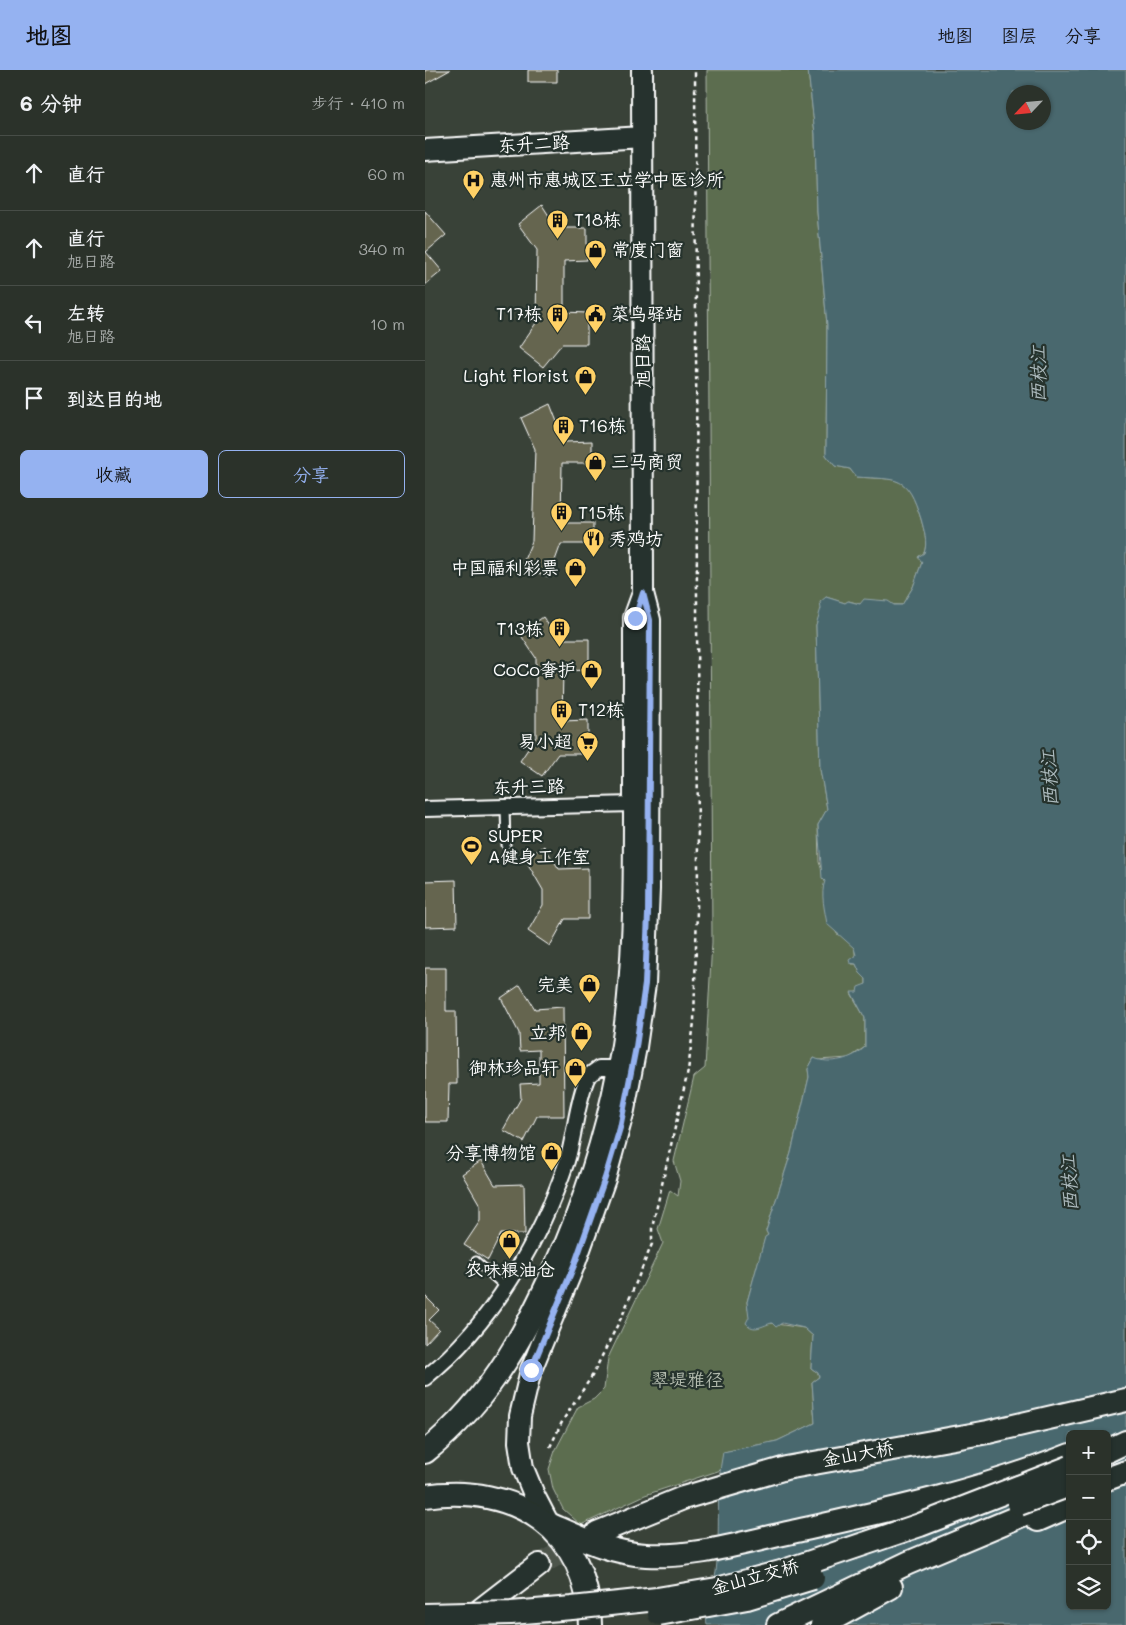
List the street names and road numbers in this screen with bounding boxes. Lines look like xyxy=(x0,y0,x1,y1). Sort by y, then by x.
street label: 东升二路 xyxy=(497,129,571,157)
street label: 旭日路 xyxy=(630,334,654,388)
street label: 东升三路 xyxy=(493,773,565,799)
street label: 金山大桥 xyxy=(820,1435,895,1471)
street label: 金山立交桥 xyxy=(708,1553,801,1599)

